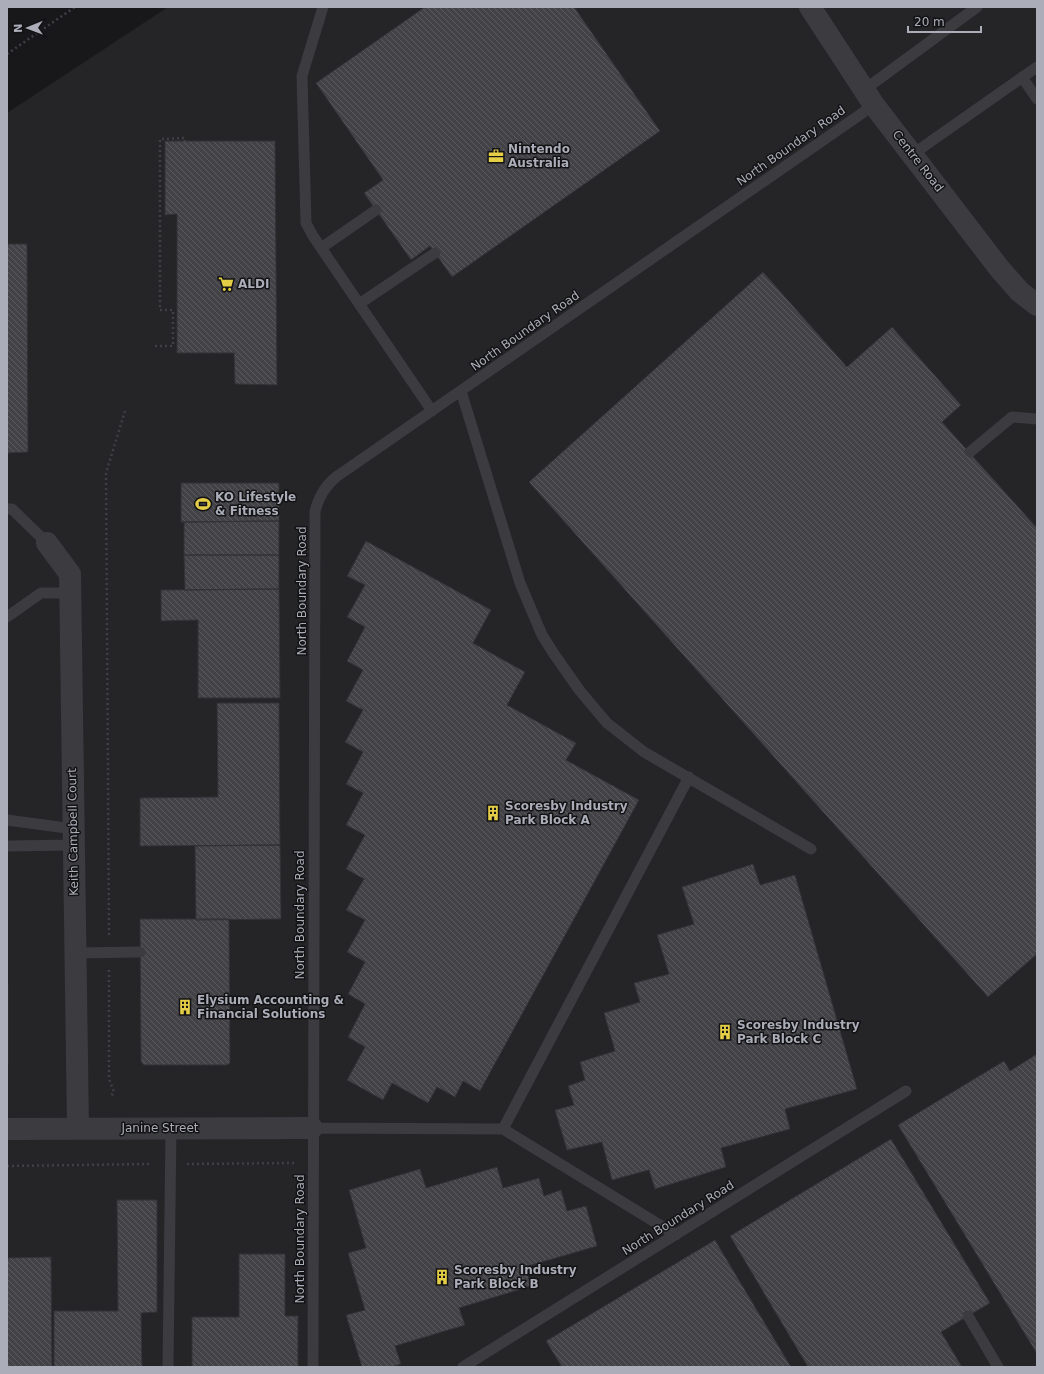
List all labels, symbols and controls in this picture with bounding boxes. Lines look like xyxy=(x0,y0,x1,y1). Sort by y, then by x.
north arrow xyxy=(8,8,48,48)
scale bar xyxy=(908,8,981,34)
text: 20 m xyxy=(914,15,945,29)
text: N xyxy=(12,23,25,33)
street label: North Boundary Road xyxy=(734,103,848,189)
street label: Centre Road xyxy=(890,128,946,194)
place label: Nintendo Australia xyxy=(508,142,570,170)
office icon: Nintendo Australia xyxy=(487,147,505,165)
supermarket icon: ALDI xyxy=(217,275,235,293)
place label: ALDI xyxy=(238,277,269,291)
street label: North Boundary Road xyxy=(468,288,582,374)
place label: KO Lifestyle & Fitness xyxy=(215,490,296,518)
sports icon: KO Lifestyle & Fitness xyxy=(194,495,212,513)
street label: North Boundary Road xyxy=(295,526,309,656)
street label: Keith Campbell Court xyxy=(65,768,81,896)
place label: Scoresby Industry Park Block A xyxy=(505,799,628,827)
building icon: Scoresby Industry Park Block A xyxy=(484,804,502,822)
street label: North Boundary Road xyxy=(293,850,307,980)
place label: Elysium Accounting & Financial Solutions xyxy=(197,993,344,1021)
building icon: Elysium Accounting & Financial Solutions xyxy=(176,998,194,1016)
place label: Scoresby Industry Park Block C xyxy=(737,1018,860,1046)
building icon: Scoresby Industry Park Block C xyxy=(716,1023,734,1041)
street label: Janine Street xyxy=(120,1121,199,1135)
street label: North Boundary Road xyxy=(293,1174,307,1304)
street label: North Boundary Road xyxy=(620,1178,736,1258)
place label: Scoresby Industry Park Block B xyxy=(454,1263,577,1291)
building icon: Scoresby Industry Park Block B xyxy=(433,1268,451,1286)

